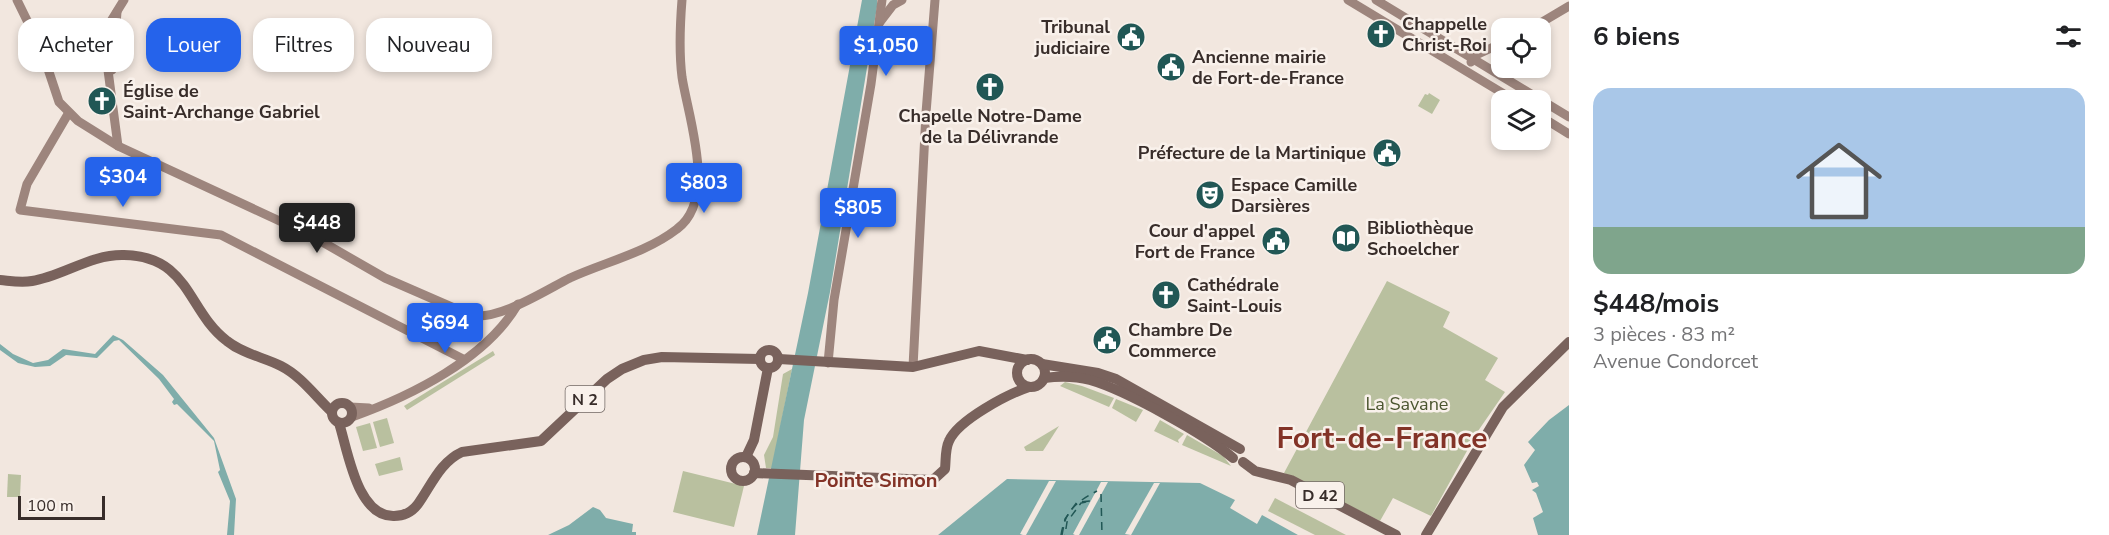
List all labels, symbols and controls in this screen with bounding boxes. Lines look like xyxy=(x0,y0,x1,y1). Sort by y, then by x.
place label: Chappelle Christ-Roi xyxy=(1402,12,1487,57)
place label: Tribunal judiciaire xyxy=(1034,15,1110,60)
chip: Acheter xyxy=(18,18,134,72)
chip: Louer xyxy=(146,18,241,72)
chip: Filtres xyxy=(253,18,354,72)
chip: Nouveau xyxy=(366,18,492,72)
church icon: Chappelle Christ-Roi xyxy=(1365,18,1397,50)
map controls xyxy=(1491,18,1551,150)
button: locate xyxy=(1491,18,1551,78)
text: 6 biens xyxy=(1593,19,1680,54)
icon: filters xyxy=(2052,20,2085,53)
public building icon: Tribunal judiciaire xyxy=(1115,21,1147,53)
pin: $1,050 xyxy=(837,26,935,77)
text: $1,050 xyxy=(854,32,918,59)
place label: Ancienne mairie de Fort-de-France xyxy=(1192,45,1344,90)
public building icon: Ancienne mairie de Fort-de-France xyxy=(1155,51,1187,83)
church icon: Chapelle Notre-Dame de la Délivrande xyxy=(974,71,1006,103)
place label: Église de Saint-Archange Gabriel xyxy=(123,79,320,124)
church icon: Église de Saint-Archange Gabriel xyxy=(86,85,118,117)
button: layers xyxy=(1491,90,1551,150)
place label: Chapelle Notre-Dame de la Délivrande xyxy=(898,104,1082,149)
icon: home xyxy=(1785,127,1893,235)
public building icon: Préfecture de la Martinique xyxy=(1371,137,1403,169)
place label: Préfecture de la Martinique xyxy=(1138,141,1366,165)
pin: $304 xyxy=(87,157,159,208)
text: $304 xyxy=(99,163,147,190)
pin: $803 xyxy=(668,163,740,214)
text: $803 xyxy=(680,169,728,196)
place label: Espace Camille Darsières xyxy=(1231,173,1358,218)
theatre icon: Espace Camille Darsières xyxy=(1194,179,1226,211)
pin: $805 xyxy=(822,188,894,239)
text: $805 xyxy=(834,194,882,221)
pin: $448 xyxy=(281,203,353,254)
text: $448 xyxy=(293,209,341,236)
place label: Bibliothèque Schoelcher xyxy=(1367,216,1474,261)
place label: Cour d'appel Fort de France xyxy=(1135,219,1255,264)
library icon: Bibliothèque Schoelcher xyxy=(1330,222,1362,254)
public building icon: Cour d'appel Fort de France xyxy=(1260,225,1292,257)
place label: Cathédrale Saint-Louis xyxy=(1187,273,1282,318)
church icon: Cathédrale Saint-Louis xyxy=(1150,279,1182,311)
text: $448/mois xyxy=(1593,286,1719,321)
pin: $694 xyxy=(409,303,481,354)
text: $694 xyxy=(421,309,469,336)
place label: Chambre De Commerce xyxy=(1128,318,1232,363)
text: 3 pièces · 83 m² xyxy=(1593,321,1735,348)
public building icon: Chambre De Commerce xyxy=(1091,324,1123,356)
text: Avenue Condorcet xyxy=(1593,348,1758,375)
road number: N 2 xyxy=(566,386,604,412)
park label: La Savane xyxy=(1366,392,1448,416)
district label: Fort-de-France xyxy=(1277,418,1487,459)
district label: Pointe Simon xyxy=(814,467,938,494)
road number: D 42 xyxy=(1296,482,1344,508)
scale bar xyxy=(18,493,105,520)
text: 100 m xyxy=(27,495,74,517)

